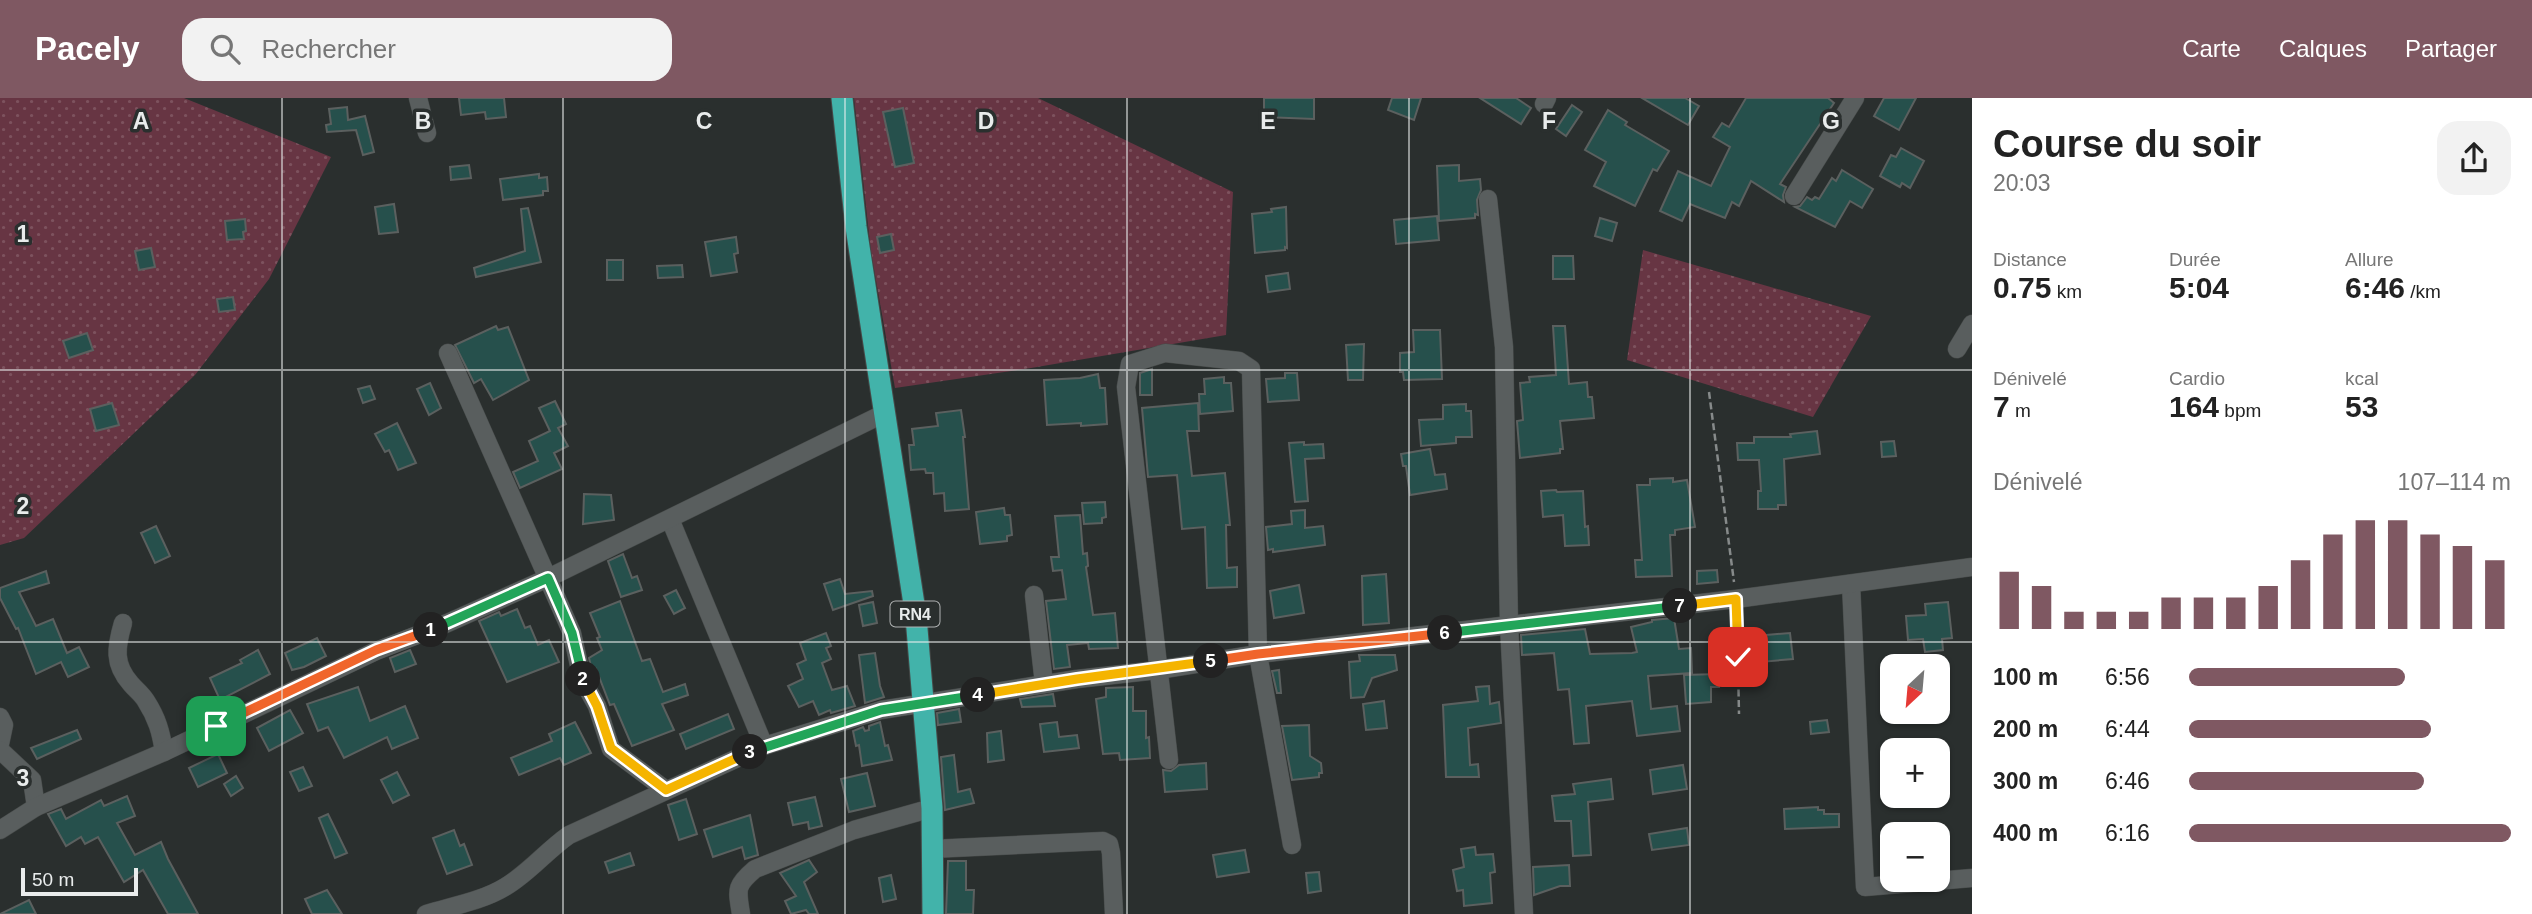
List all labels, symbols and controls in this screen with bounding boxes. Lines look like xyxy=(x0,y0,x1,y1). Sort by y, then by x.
search box xyxy=(182,18,672,81)
text: Pacely xyxy=(35,30,140,67)
icon: search xyxy=(206,30,244,68)
text: Rechercher xyxy=(262,34,396,64)
text: Carte xyxy=(2182,35,2241,62)
text: Calques xyxy=(2279,35,2367,62)
text: Partager xyxy=(2405,35,2497,62)
text: A xyxy=(133,108,149,134)
text: B xyxy=(415,108,431,134)
text: C xyxy=(696,108,712,134)
text: D xyxy=(978,108,994,134)
text: E xyxy=(1260,108,1276,134)
text: F xyxy=(1542,108,1556,134)
text: G xyxy=(1822,108,1840,134)
button: share xyxy=(2437,121,2511,195)
text: Course du soir xyxy=(1993,123,2261,165)
text: 20:03 xyxy=(1993,170,2051,196)
text: 1 xyxy=(17,221,30,247)
text: Distance xyxy=(1993,249,2067,270)
text: Durée xyxy=(2169,249,2221,270)
text: Allure xyxy=(2345,249,2394,270)
text: 0.75 xyxy=(1993,271,2051,304)
text: 5:04 xyxy=(2169,271,2229,304)
text: 6:46 xyxy=(2345,271,2405,304)
text: km xyxy=(2051,281,2082,302)
text: /km xyxy=(2405,281,2441,302)
text: Dénivelé xyxy=(1993,368,2067,389)
text: Cardio xyxy=(2169,368,2225,389)
text: kcal xyxy=(2345,368,2379,389)
text: 7 xyxy=(1993,390,2010,423)
text: 164 xyxy=(2169,390,2219,423)
text: 53 xyxy=(2345,390,2378,423)
text: m xyxy=(2010,400,2031,421)
text: bpm xyxy=(2219,400,2261,421)
text: Dénivelé xyxy=(1993,469,2083,495)
text: 107–114 m xyxy=(2398,469,2511,495)
text: 2 xyxy=(17,493,29,519)
pin: 7 xyxy=(1662,588,1698,624)
text: 7 xyxy=(1674,595,1685,616)
road number: RN4 xyxy=(890,601,940,626)
pin: 1 xyxy=(414,612,448,648)
pin: 6 xyxy=(1428,616,1462,650)
text: 1 xyxy=(425,619,436,640)
text: 6 xyxy=(1439,622,1450,643)
pin xyxy=(1708,627,1768,687)
icon: check xyxy=(1719,638,1757,676)
pin: 5 xyxy=(1194,644,1228,678)
text: 5 xyxy=(1205,650,1216,671)
north arrow xyxy=(1880,654,1950,724)
map controls xyxy=(1880,654,1950,892)
pin: 2 xyxy=(566,662,600,696)
text: 100 m xyxy=(1993,664,2058,690)
text: 6:56 xyxy=(2105,664,2150,690)
text: 2 xyxy=(577,668,588,689)
pin: 4 xyxy=(960,678,996,712)
text: 4 xyxy=(972,684,983,705)
pin xyxy=(186,696,246,756)
icon: arrive xyxy=(197,707,235,745)
text: 200 m xyxy=(1993,716,2058,742)
text: 6:44 xyxy=(2105,716,2150,742)
pin: 3 xyxy=(732,734,768,770)
button: + xyxy=(1880,738,1950,808)
text: 3 xyxy=(744,741,755,762)
text: 3 xyxy=(17,765,29,791)
text: 300 m xyxy=(1993,768,2058,794)
text: 6:46 xyxy=(2105,768,2150,794)
text: 400 m xyxy=(1993,820,2058,846)
text: 6:16 xyxy=(2105,820,2150,846)
button: − xyxy=(1880,822,1950,892)
scale bar xyxy=(21,865,138,897)
text: 50 m xyxy=(32,869,74,890)

